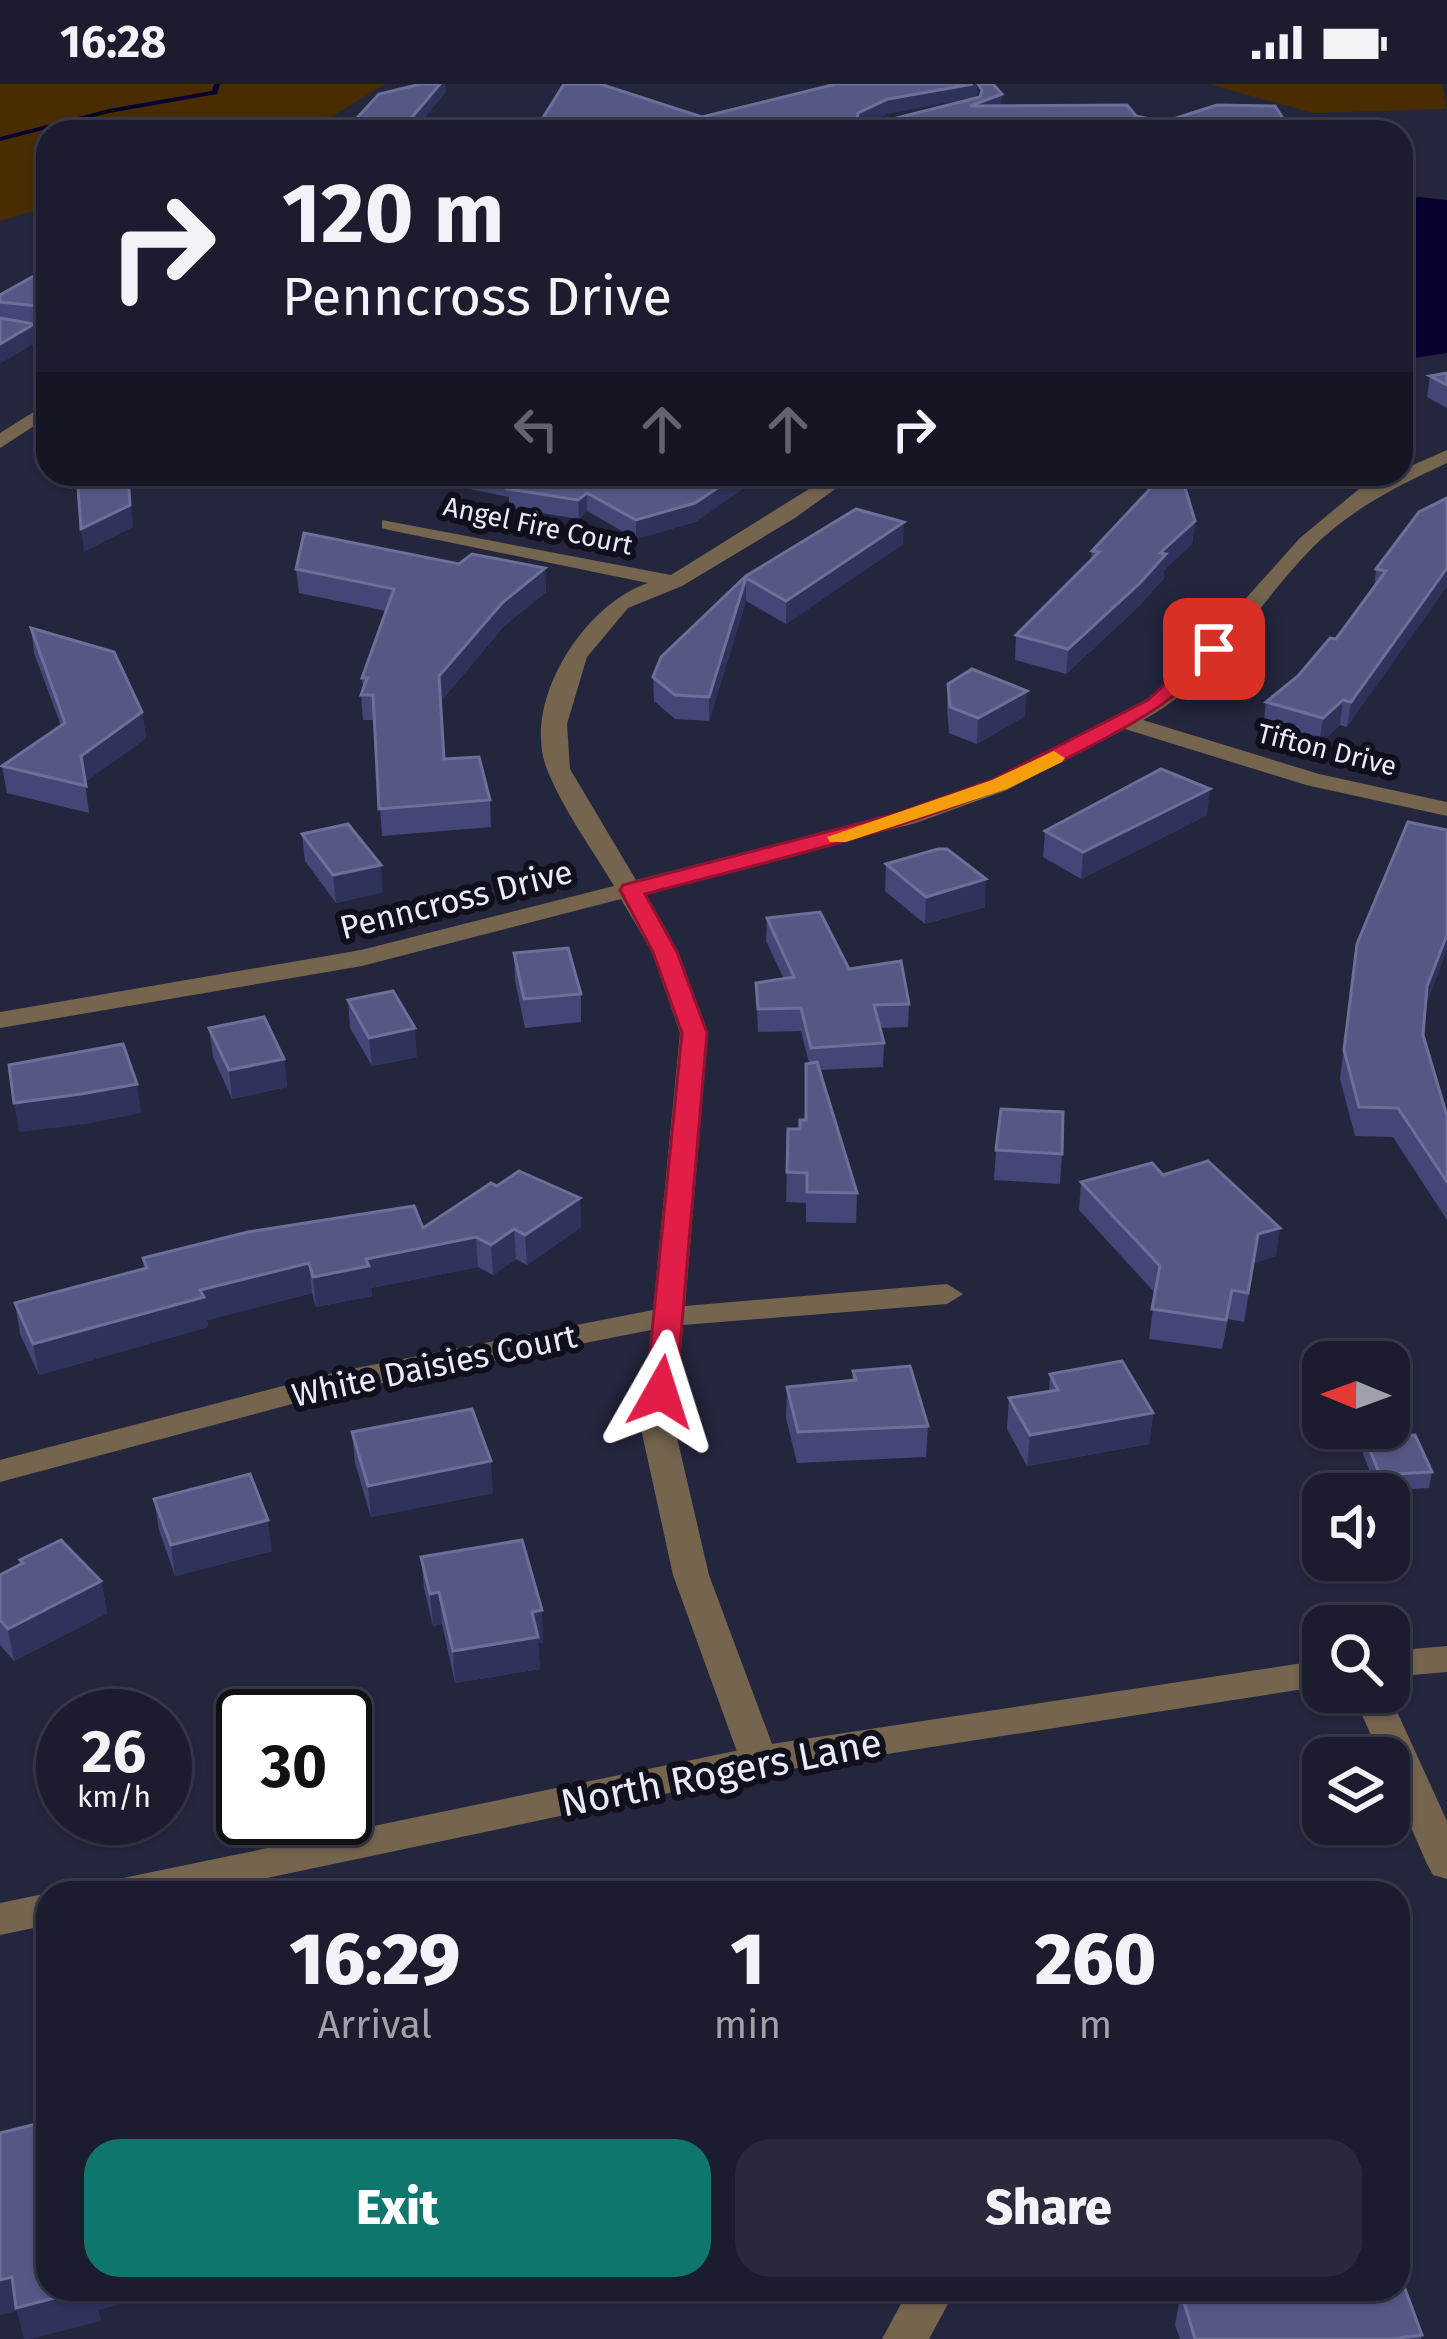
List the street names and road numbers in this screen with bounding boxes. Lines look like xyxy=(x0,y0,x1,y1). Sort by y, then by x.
street label: Angel Fire Court xyxy=(441,490,636,562)
street label: Tifton Drive xyxy=(1254,717,1400,783)
street label: Penncross Drive xyxy=(336,852,577,948)
street label: White Daisies Court xyxy=(288,1316,580,1416)
street label: North Rogers Lane xyxy=(557,1719,885,1827)

